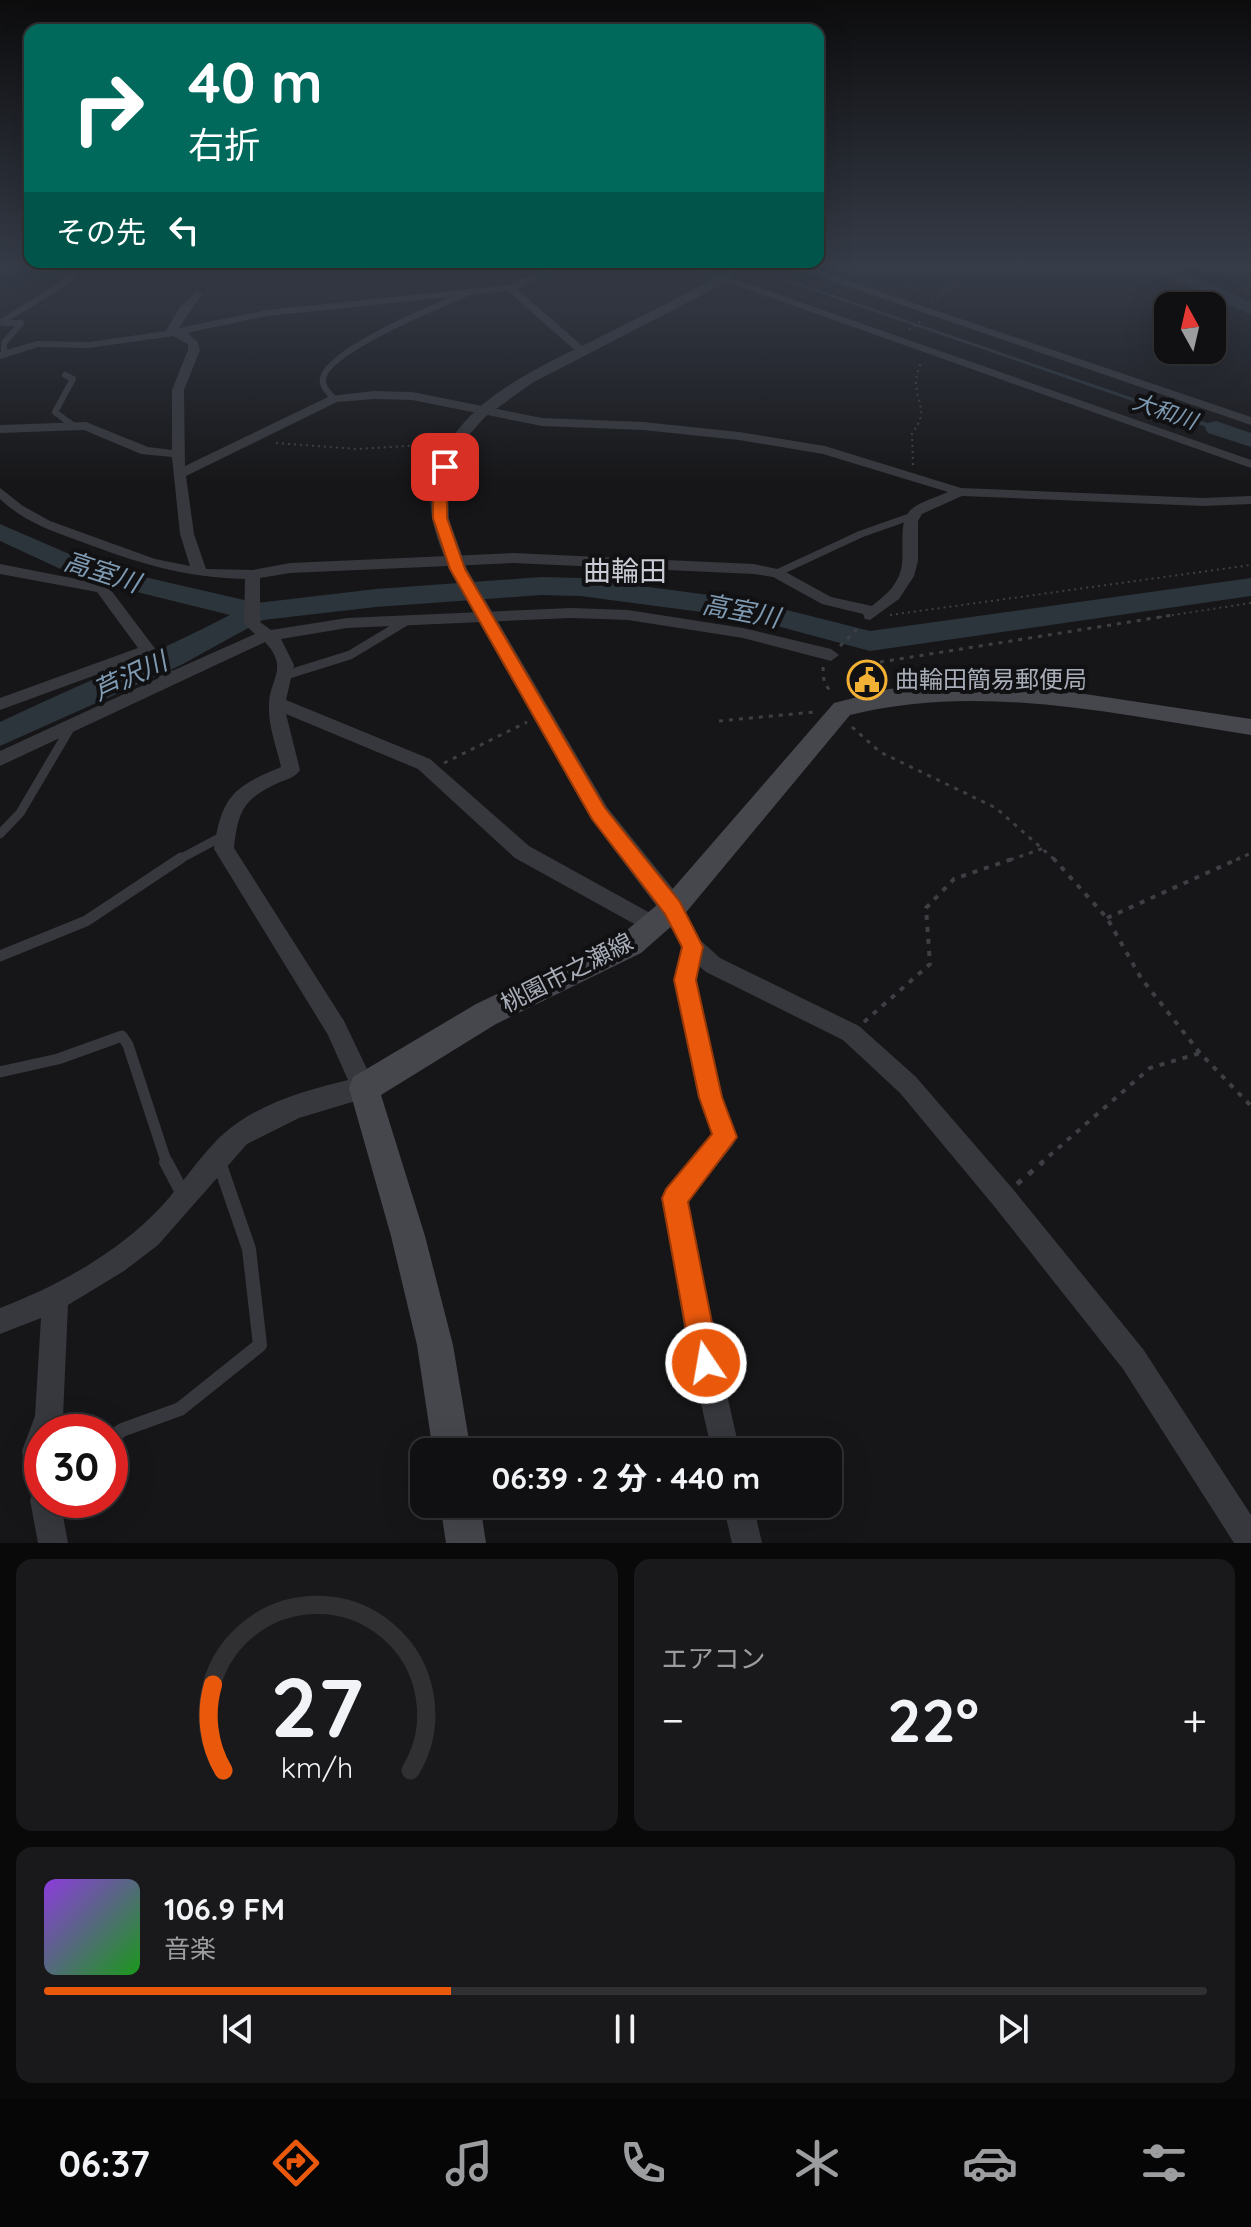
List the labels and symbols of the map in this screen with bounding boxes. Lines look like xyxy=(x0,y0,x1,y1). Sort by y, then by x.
north arrow xyxy=(1154,292,1226,364)
water label: 大和川 xyxy=(1129,387,1203,436)
pin xyxy=(411,433,479,501)
water label: 高室川 xyxy=(60,544,147,600)
district label: 曲輪田 xyxy=(583,553,667,588)
water label: 高室川 xyxy=(700,587,785,635)
water label: 芦沢川 xyxy=(87,643,175,707)
public building icon: 曲輪田簡易郵便局 xyxy=(846,659,888,701)
place label: 曲輪田簡易郵便局 xyxy=(895,664,1087,694)
street label: 桃園市之瀬線 xyxy=(496,926,638,1018)
position arrow xyxy=(664,1321,748,1405)
speed limit sign: 30 xyxy=(24,1414,128,1518)

